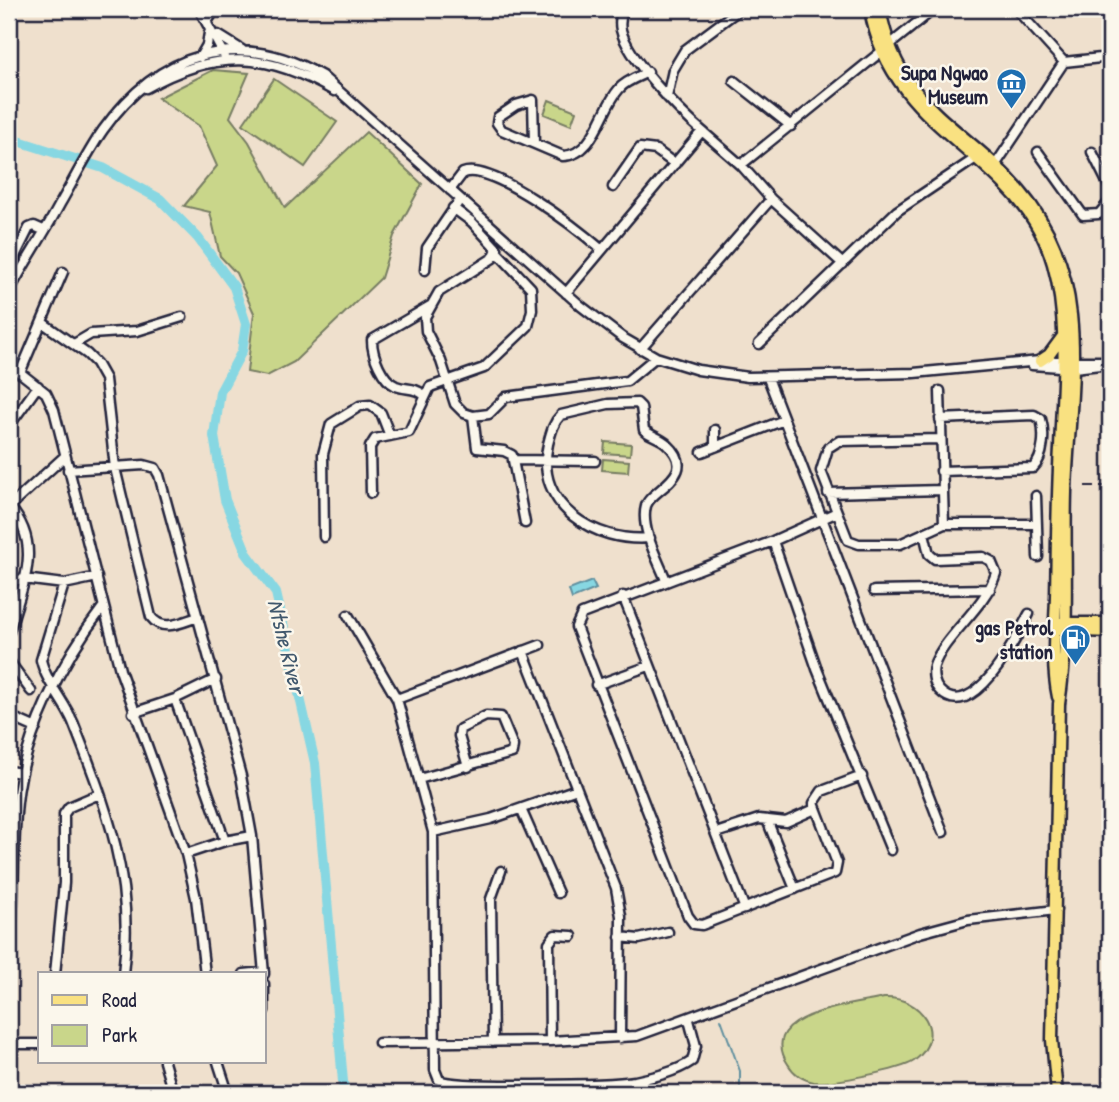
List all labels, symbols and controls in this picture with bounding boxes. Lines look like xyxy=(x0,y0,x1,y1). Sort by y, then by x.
place label: Supa Ngwao Museum xyxy=(901,58,989,111)
museum icon: Supa Ngwao Museum xyxy=(994,67,1028,111)
water label: Ntshe River xyxy=(260,596,314,699)
place label: gas Petrol station xyxy=(975,613,1053,666)
fuel station icon: gas Petrol station xyxy=(1059,622,1093,666)
legend xyxy=(38,972,266,1064)
text: Road xyxy=(102,985,136,1014)
text: Park xyxy=(102,1020,137,1049)

